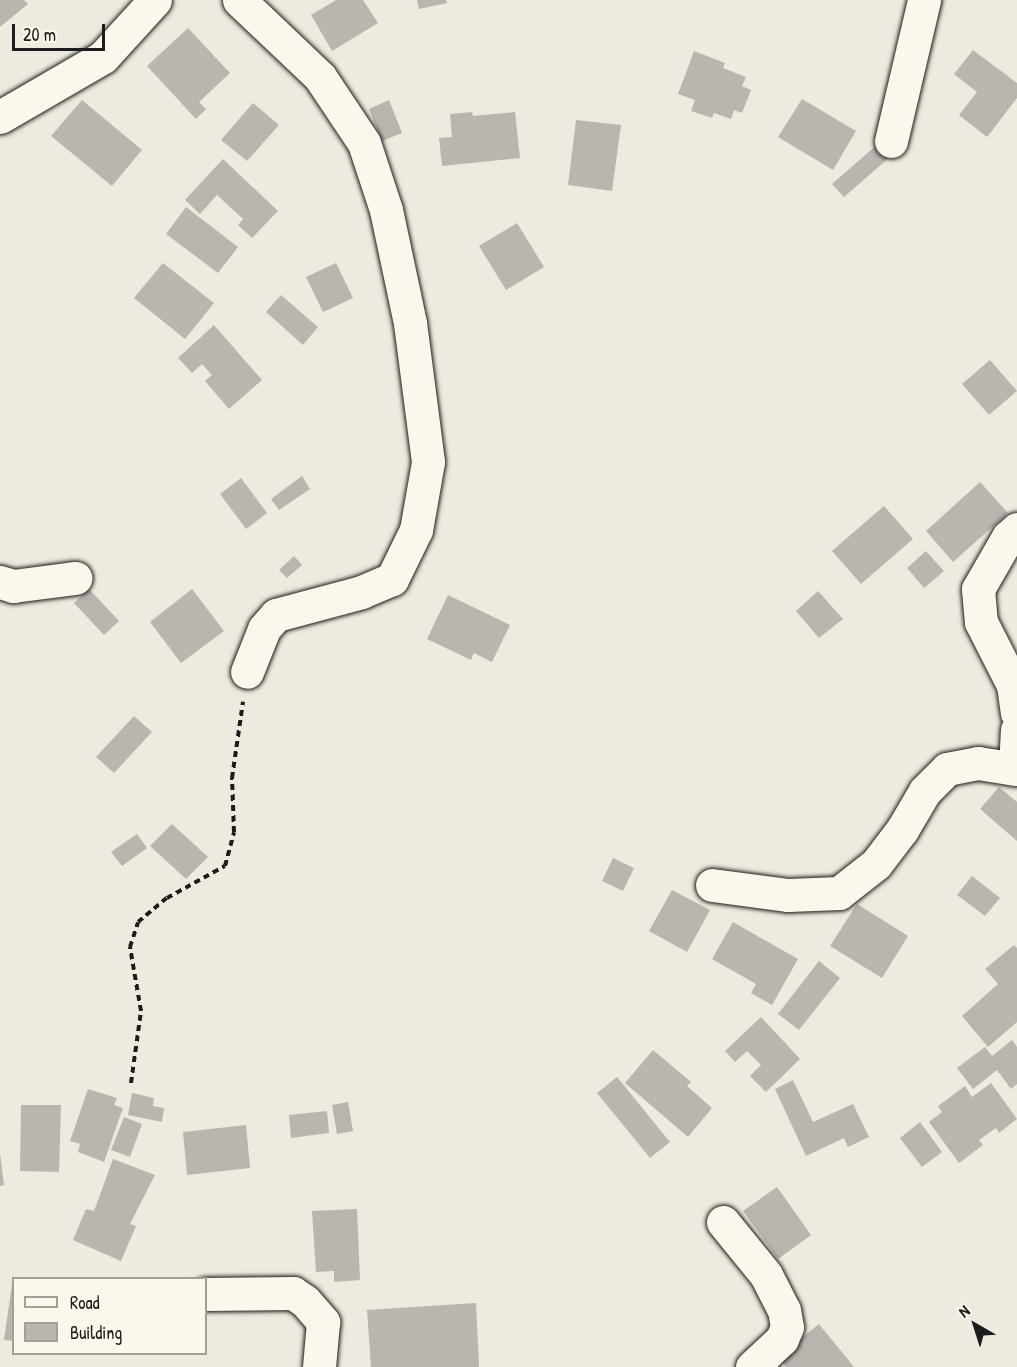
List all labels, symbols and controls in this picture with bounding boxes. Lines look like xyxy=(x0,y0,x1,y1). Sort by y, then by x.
scale bar xyxy=(15,12,108,50)
text: 20 m xyxy=(23,22,56,47)
legend xyxy=(12,1277,207,1355)
text: Road xyxy=(70,1290,100,1315)
north arrow xyxy=(945,1295,1005,1355)
text: N xyxy=(953,1300,974,1322)
text: Building xyxy=(70,1320,122,1345)

